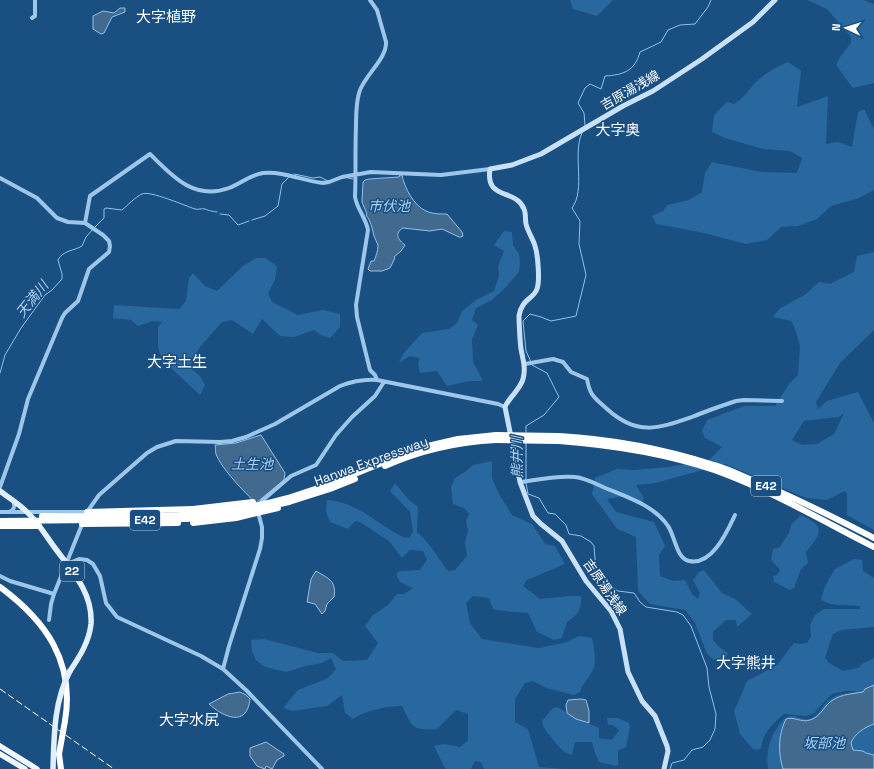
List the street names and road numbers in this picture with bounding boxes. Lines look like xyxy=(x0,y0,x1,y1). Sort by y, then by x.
street label: 吉原湯浅線 xyxy=(598,66,662,114)
street label: Hanwa Expressway xyxy=(312,432,430,490)
road number: E42 xyxy=(751,476,781,496)
road number: E42 xyxy=(130,510,160,530)
street label: 吉原湯浅線 xyxy=(579,555,631,619)
road number: 22 xyxy=(60,561,84,581)

